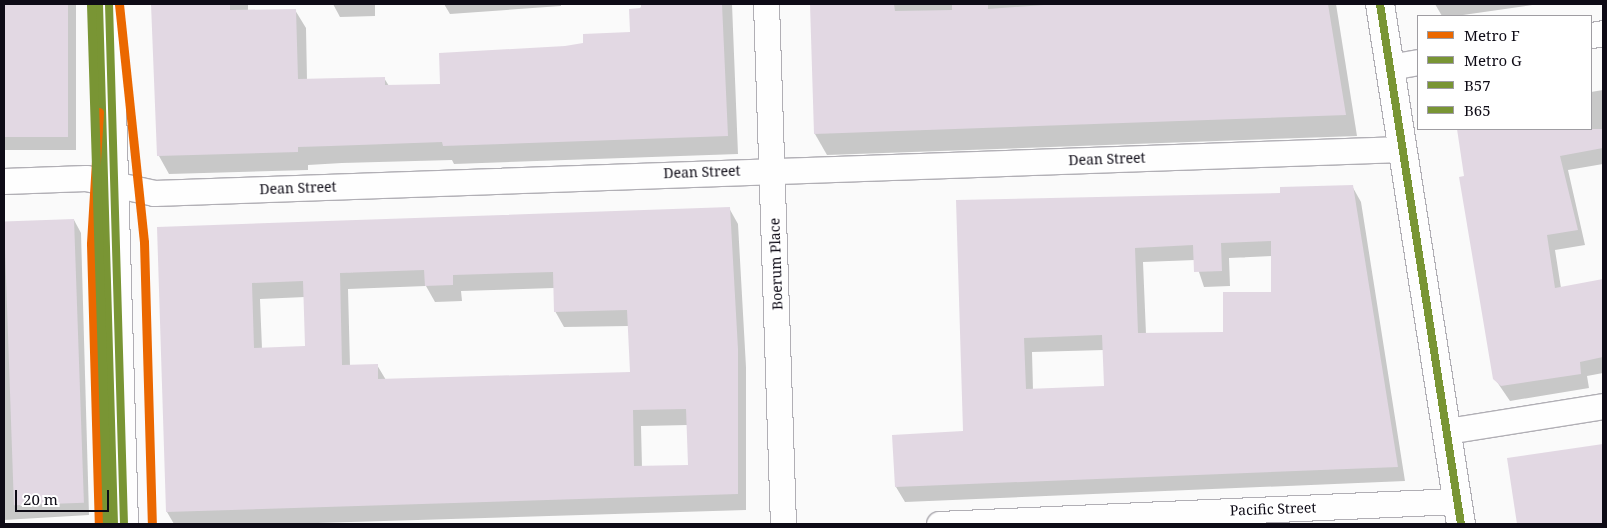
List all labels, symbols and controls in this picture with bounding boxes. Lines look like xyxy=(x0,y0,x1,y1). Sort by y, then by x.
legend xyxy=(1417,15,1592,130)
text: Metro F xyxy=(1464,25,1520,45)
text: Metro G xyxy=(1464,50,1522,70)
text: B57 xyxy=(1464,75,1491,95)
text: B65 xyxy=(1464,100,1491,120)
street label: Dean Street xyxy=(1068,149,1146,169)
street label: Dean Street xyxy=(663,162,741,182)
street label: Dean Street xyxy=(259,178,337,198)
street label: Boerum Place xyxy=(766,218,786,310)
scale bar xyxy=(18,480,111,512)
text: 20 m xyxy=(23,489,58,509)
street label: Pacific Street xyxy=(1229,499,1317,519)

